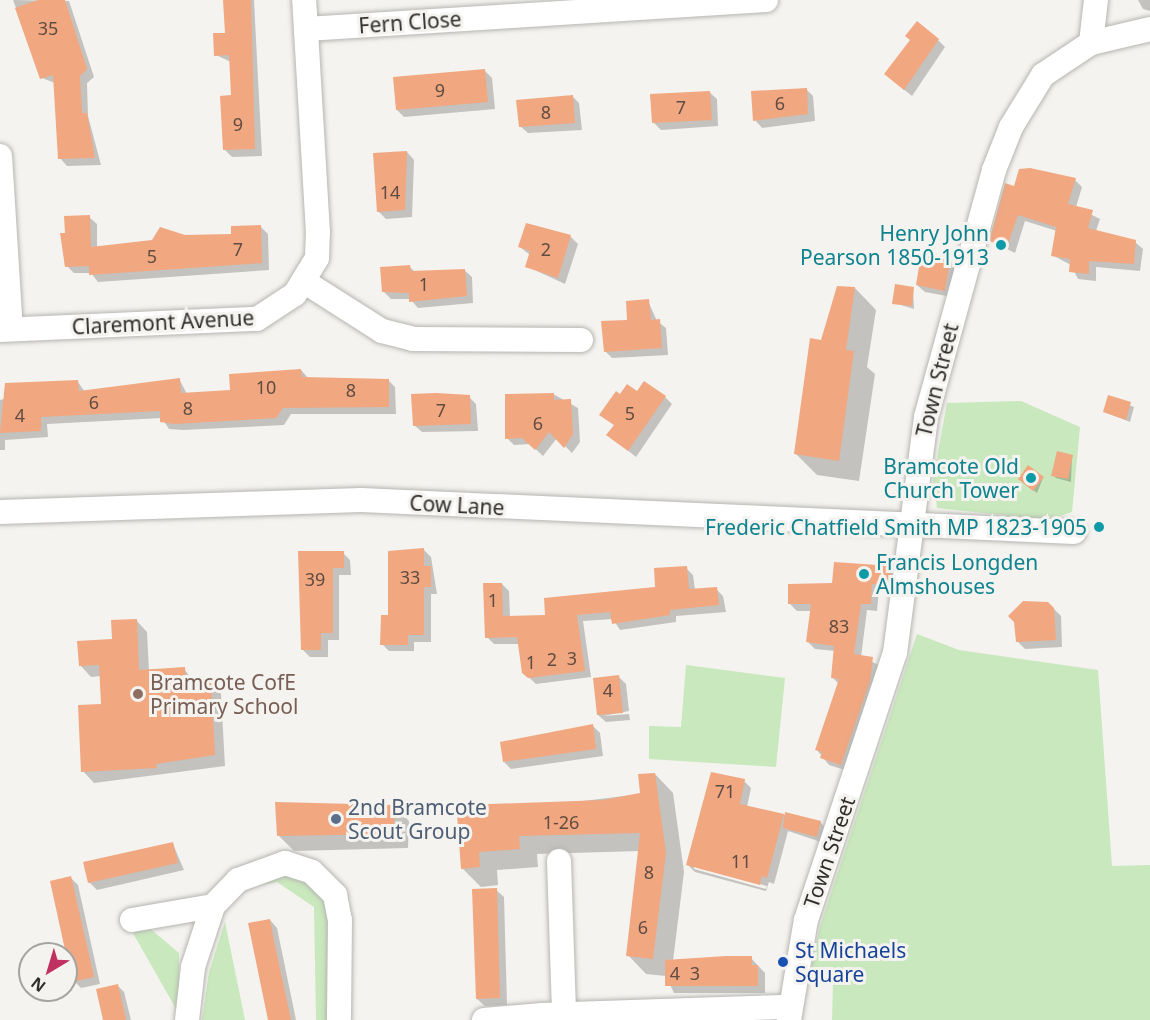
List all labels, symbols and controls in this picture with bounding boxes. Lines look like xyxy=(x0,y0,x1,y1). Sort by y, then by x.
street label: Fern Close xyxy=(358,6,462,38)
house number: 35 xyxy=(38,17,58,39)
house number: 9 xyxy=(435,79,445,101)
house number: 6 xyxy=(775,92,785,114)
house number: 7 xyxy=(676,96,686,118)
house number: 8 xyxy=(541,101,551,123)
house number: 9 xyxy=(233,113,243,135)
house number: 14 xyxy=(380,181,400,203)
place label: Henry John Pearson 1850-1913 xyxy=(800,220,989,270)
house number: 7 xyxy=(233,238,243,260)
house number: 2 xyxy=(541,238,551,260)
marker: Henry John Pearson 1850-1913 xyxy=(994,238,1008,252)
house number: 5 xyxy=(147,245,157,267)
house number: 1 xyxy=(419,273,429,295)
street label: Claremont Avenue xyxy=(71,305,255,339)
street label: Town Street xyxy=(911,321,963,439)
house number: 10 xyxy=(256,376,276,398)
house number: 8 xyxy=(346,379,356,401)
house number: 6 xyxy=(89,391,99,413)
house number: 8 xyxy=(183,397,193,419)
house number: 7 xyxy=(436,399,446,421)
house number: 5 xyxy=(625,402,635,424)
house number: 4 xyxy=(15,404,25,426)
house number: 6 xyxy=(533,412,543,434)
place label: Bramcote Old Church Tower xyxy=(883,453,1019,503)
marker: Bramcote Old Church Tower xyxy=(1024,471,1038,485)
street label: Cow Lane xyxy=(409,490,505,520)
place label: Frederic Chatfield Smith MP 1823-1905 xyxy=(705,514,1087,540)
marker: Frederic Chatfield Smith MP 1823-1905 xyxy=(1092,520,1106,534)
place label: Francis Longden Almshouses xyxy=(876,549,1038,599)
house number: 33 xyxy=(400,566,420,588)
marker: Francis Longden Almshouses xyxy=(857,567,871,581)
house number: 39 xyxy=(305,568,325,590)
house number: 1 xyxy=(488,589,498,611)
house number: 83 xyxy=(829,615,849,637)
house number: 3 xyxy=(567,647,577,669)
house number: 2 xyxy=(547,648,557,670)
house number: 1 xyxy=(526,651,536,673)
place label: Bramcote CofE Primary School xyxy=(150,669,298,719)
house number: 4 xyxy=(603,679,613,701)
marker: Bramcote CofE Primary School xyxy=(131,687,145,701)
house number: 71 xyxy=(715,780,735,802)
street label: Town Street xyxy=(798,793,860,911)
place label: 2nd Bramcote Scout Group xyxy=(348,794,487,844)
house number: 1-26 xyxy=(543,811,579,833)
marker: 2nd Bramcote Scout Group xyxy=(329,812,343,826)
house number: 11 xyxy=(731,850,751,872)
house number: 8 xyxy=(644,861,654,883)
house number: 6 xyxy=(638,916,648,938)
place label: St Michaels Square xyxy=(795,937,906,987)
north arrow xyxy=(18,942,78,1002)
marker: St Michaels Square xyxy=(776,955,790,969)
house number: 4 xyxy=(670,962,680,984)
house number: 3 xyxy=(690,962,700,984)
text: N xyxy=(26,972,50,997)

